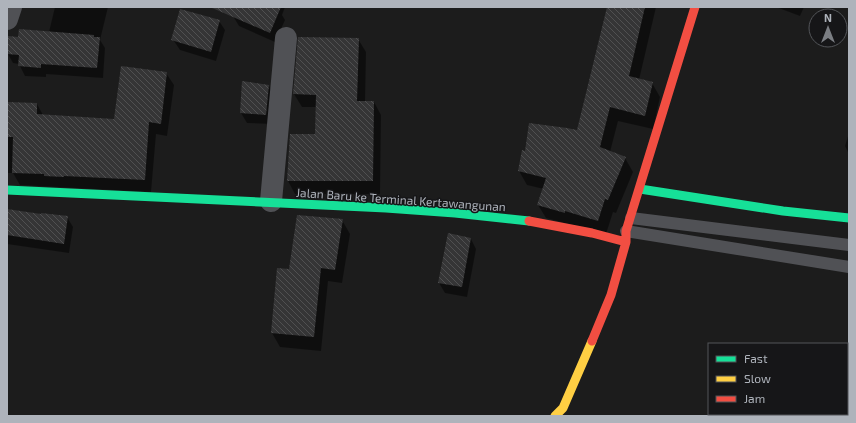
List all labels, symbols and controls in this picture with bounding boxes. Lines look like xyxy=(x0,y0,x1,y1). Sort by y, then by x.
north arrow xyxy=(808,8,848,48)
text: N xyxy=(824,11,832,24)
street label: Jalan Baru ke Terminal Kertawangunan xyxy=(296,185,506,213)
legend xyxy=(708,343,848,415)
text: Fast xyxy=(744,351,768,365)
text: Slow xyxy=(744,371,771,385)
text: Jam xyxy=(744,391,765,405)

